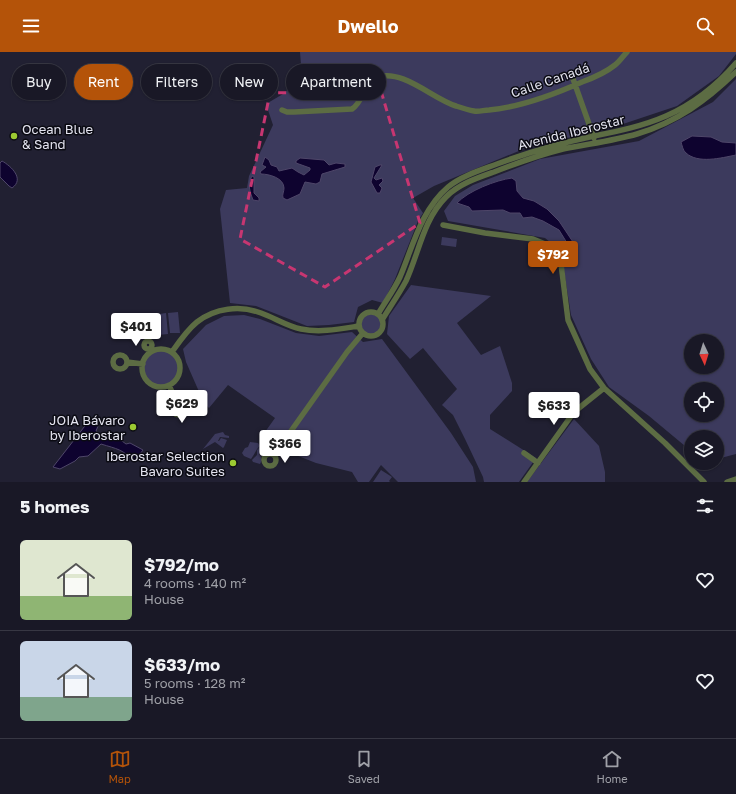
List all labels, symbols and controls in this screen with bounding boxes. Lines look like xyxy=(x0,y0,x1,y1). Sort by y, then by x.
icon: menu xyxy=(20,15,42,37)
text: Dwello xyxy=(337,15,399,37)
icon: search xyxy=(694,15,716,37)
street label: Calle Canadá xyxy=(509,59,591,101)
chip: Buy xyxy=(12,64,66,100)
chip: Rent xyxy=(74,64,133,100)
chip: Filters xyxy=(141,64,212,100)
chip: New xyxy=(220,64,278,100)
chip: Apartment xyxy=(286,64,386,100)
street label: Avenida Iberostar xyxy=(516,111,626,153)
place label: Ocean Blue & Sand xyxy=(22,121,93,152)
marker: Ocean Blue & Sand xyxy=(9,131,19,141)
pin: $792 xyxy=(529,241,577,275)
text: $792 xyxy=(537,246,569,262)
pin: $401 xyxy=(112,313,160,347)
text: $401 xyxy=(120,318,152,334)
north arrow xyxy=(684,334,724,374)
map controls xyxy=(684,334,724,470)
button: locate xyxy=(684,382,724,422)
pin: $629 xyxy=(158,390,206,424)
pin: $633 xyxy=(530,392,578,426)
text: $629 xyxy=(165,395,199,411)
text: $633 xyxy=(538,397,570,413)
place label: JOIA Bávaro by Iberostar xyxy=(49,412,125,443)
marker: JOIA Bávaro by Iberostar xyxy=(128,422,138,432)
pin: $366 xyxy=(261,430,309,464)
button: layers xyxy=(684,430,724,470)
text: $366 xyxy=(268,435,302,451)
place label: Iberostar Selection Bavaro Suites xyxy=(106,448,225,479)
marker: Iberostar Selection Bavaro Suites xyxy=(228,458,238,468)
icon: filters xyxy=(694,495,716,517)
text: 5 homes xyxy=(20,496,90,517)
text: $792/mo xyxy=(144,554,219,575)
icon: home xyxy=(52,556,100,604)
icon: heart xyxy=(694,569,716,591)
text: 4 rooms · 140 m² xyxy=(144,575,246,591)
text: House xyxy=(144,591,184,607)
text: $633/mo xyxy=(144,654,220,675)
icon: home xyxy=(52,657,100,705)
icon: heart xyxy=(694,670,716,692)
text: 5 rooms · 128 m² xyxy=(144,675,245,691)
text: House xyxy=(144,691,184,707)
tab: Map xyxy=(108,748,131,785)
tab: Saved xyxy=(348,748,380,785)
tab: Home xyxy=(597,748,628,785)

